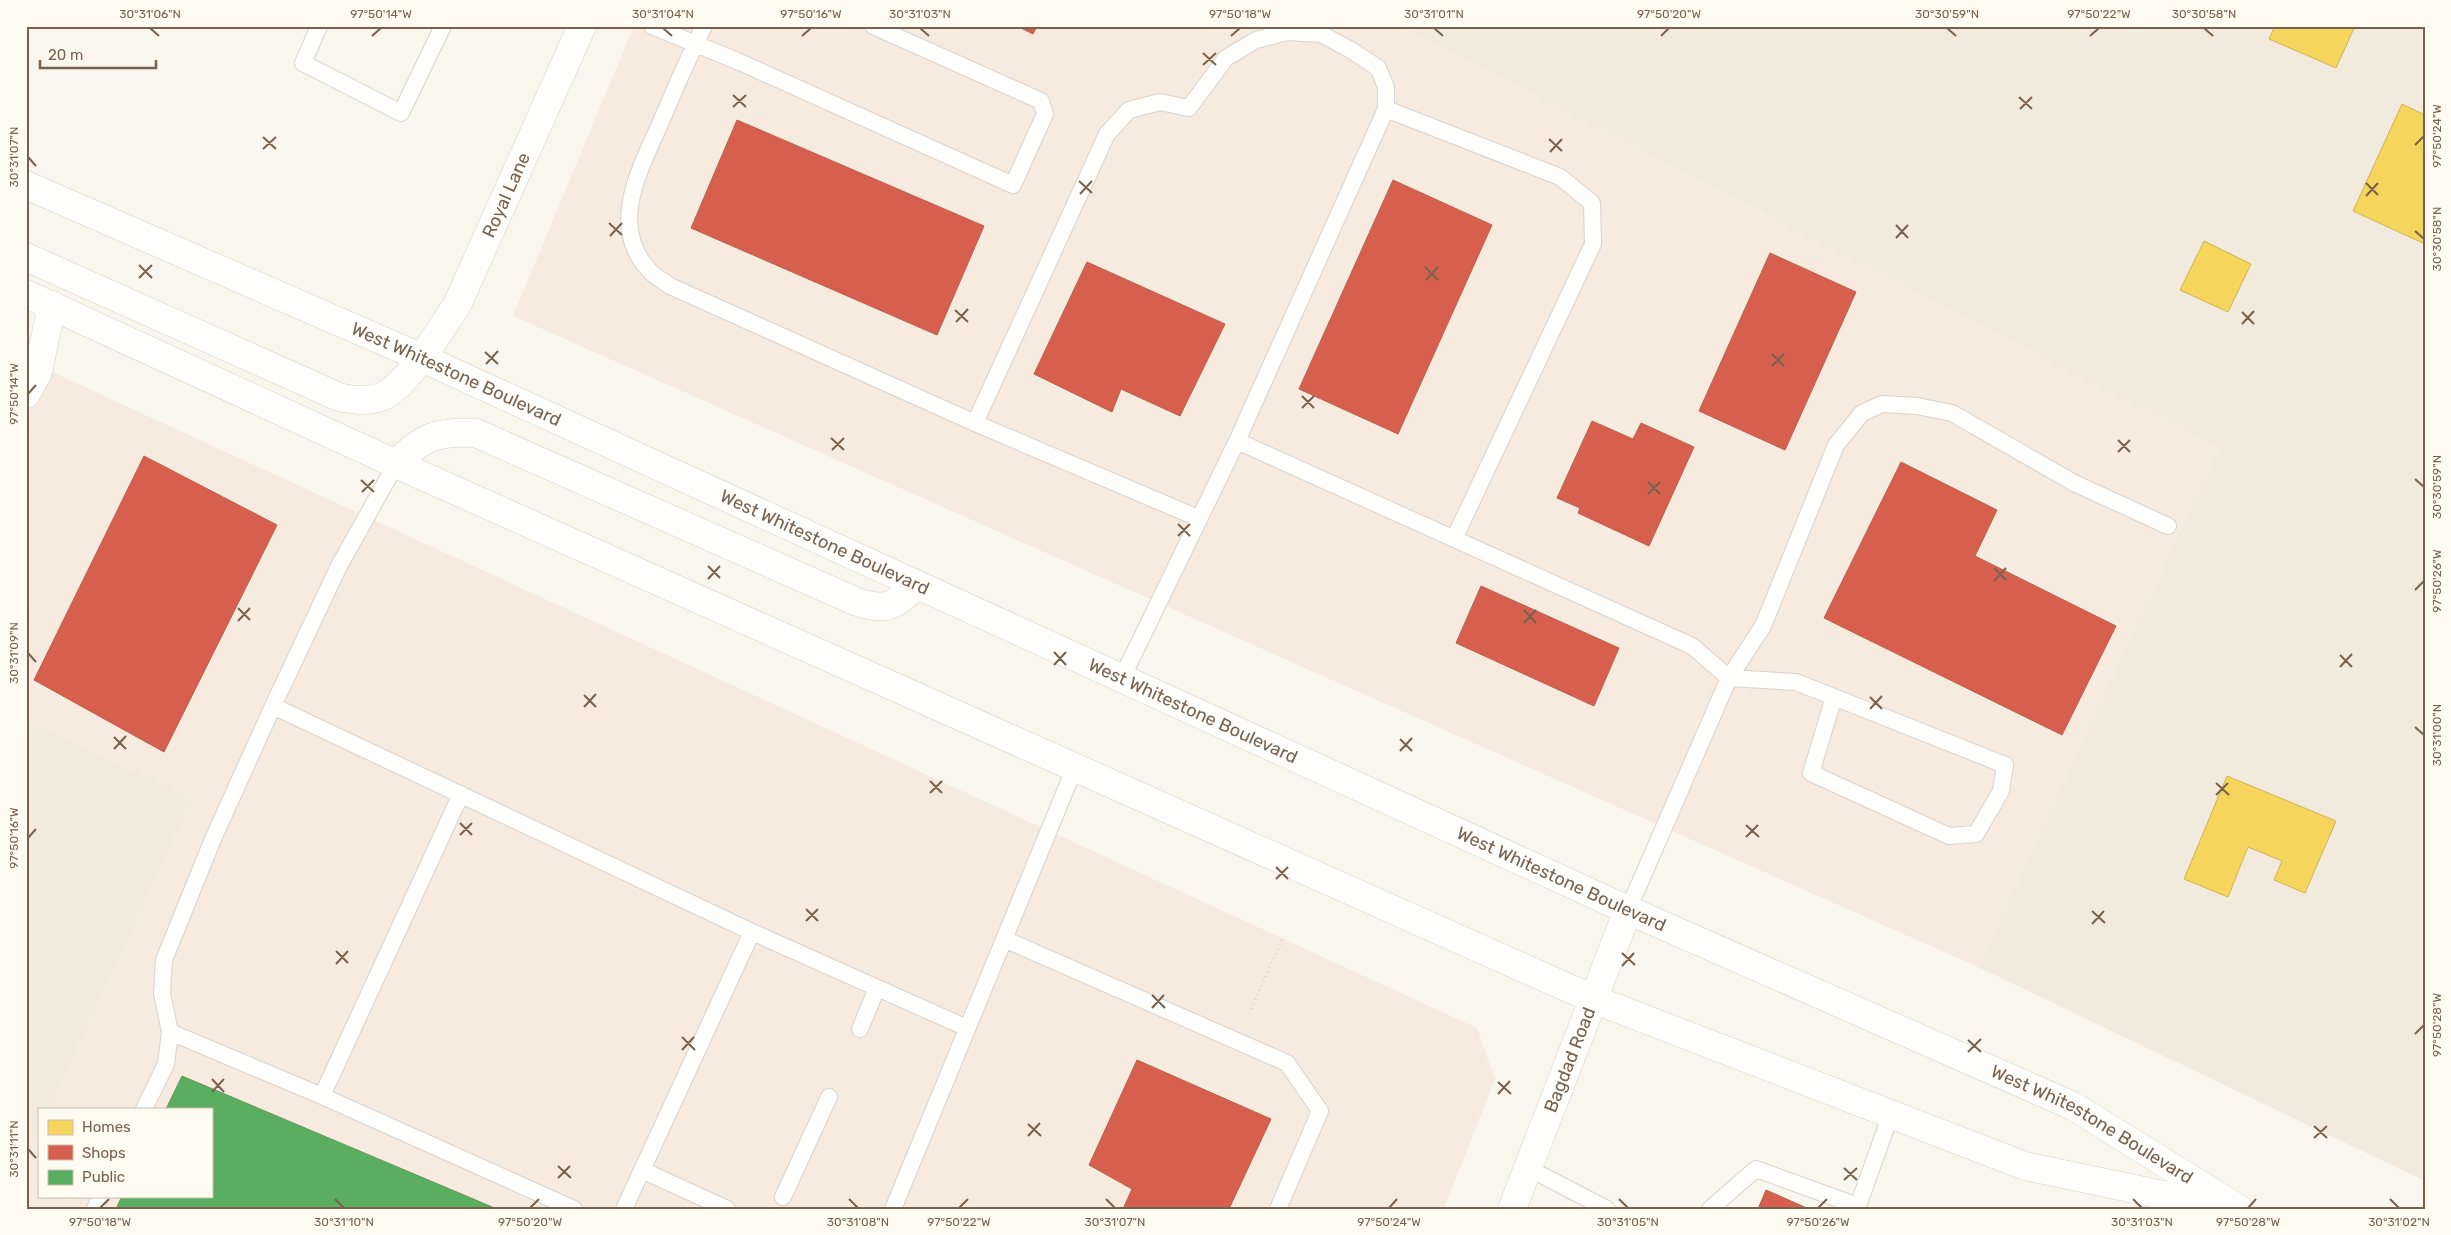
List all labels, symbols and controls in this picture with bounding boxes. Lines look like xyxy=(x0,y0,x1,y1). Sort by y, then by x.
text: 30°31'06"N xyxy=(119,7,181,21)
text: 97°50'14"W xyxy=(350,7,412,21)
text: 30°31'04"N xyxy=(632,7,694,21)
text: 97°50'16"W xyxy=(780,7,842,21)
text: 30°31'03"N xyxy=(889,7,951,21)
text: 97°50'18"W xyxy=(1209,7,1271,21)
text: 30°31'01"N xyxy=(1404,7,1464,21)
text: 97°50'20"W xyxy=(1637,7,1701,21)
text: 30°30'59"N xyxy=(1915,7,1979,21)
text: 97°50'22"W xyxy=(2067,7,2131,21)
text: 30°30'58"N xyxy=(2172,7,2236,21)
scale bar xyxy=(40,38,156,70)
text: 20 m xyxy=(48,46,83,64)
text: 97°50'24"W xyxy=(2430,104,2444,168)
text: 30°31'07"N xyxy=(7,127,21,187)
street label: Royal Lane xyxy=(478,149,535,241)
text: 30°30'58"N xyxy=(2430,207,2444,271)
street label: West Whitestone Boulevard xyxy=(348,318,565,431)
text: 97°50'14"W xyxy=(7,363,21,425)
text: 30°30'59"N xyxy=(2430,455,2444,519)
street label: West Whitestone Boulevard xyxy=(717,485,933,600)
text: 97°50'26"W xyxy=(2430,549,2444,613)
text: 30°31'09"N xyxy=(7,622,21,684)
street label: West Whitestone Boulevard xyxy=(1085,653,1301,768)
text: 30°31'00"N xyxy=(2430,704,2444,766)
text: 97°50'16"W xyxy=(7,807,21,869)
street label: West Whitestone Boulevard xyxy=(1453,822,1669,936)
text: 97°50'28"W xyxy=(2430,993,2444,1057)
street label: Bagdad Road xyxy=(1540,1004,1600,1116)
street label: West Whitestone Boulevard xyxy=(1988,1060,2197,1189)
legend xyxy=(38,1108,212,1198)
text: Homes xyxy=(82,1118,131,1136)
text: 30°31'11"N xyxy=(7,1120,21,1178)
text: Shops xyxy=(82,1144,126,1162)
text: Public xyxy=(82,1168,125,1186)
text: 97°50'18"W xyxy=(69,1215,131,1229)
text: 30°31'10"N xyxy=(314,1215,374,1229)
text: 97°50'20"W xyxy=(498,1215,562,1229)
text: 30°31'08"N xyxy=(827,1215,889,1229)
text: 97°50'22"W xyxy=(927,1215,991,1229)
text: 30°31'07"N xyxy=(1085,1215,1145,1229)
text: 97°50'24"W xyxy=(1357,1215,1421,1229)
text: 30°31'05"N xyxy=(1597,1215,1659,1229)
text: 97°50'26"W xyxy=(1786,1215,1850,1229)
text: 30°31'03"N xyxy=(2111,1215,2173,1229)
text: 97°50'28"W xyxy=(2216,1215,2280,1229)
text: 30°31'02"N xyxy=(2368,1215,2430,1229)

